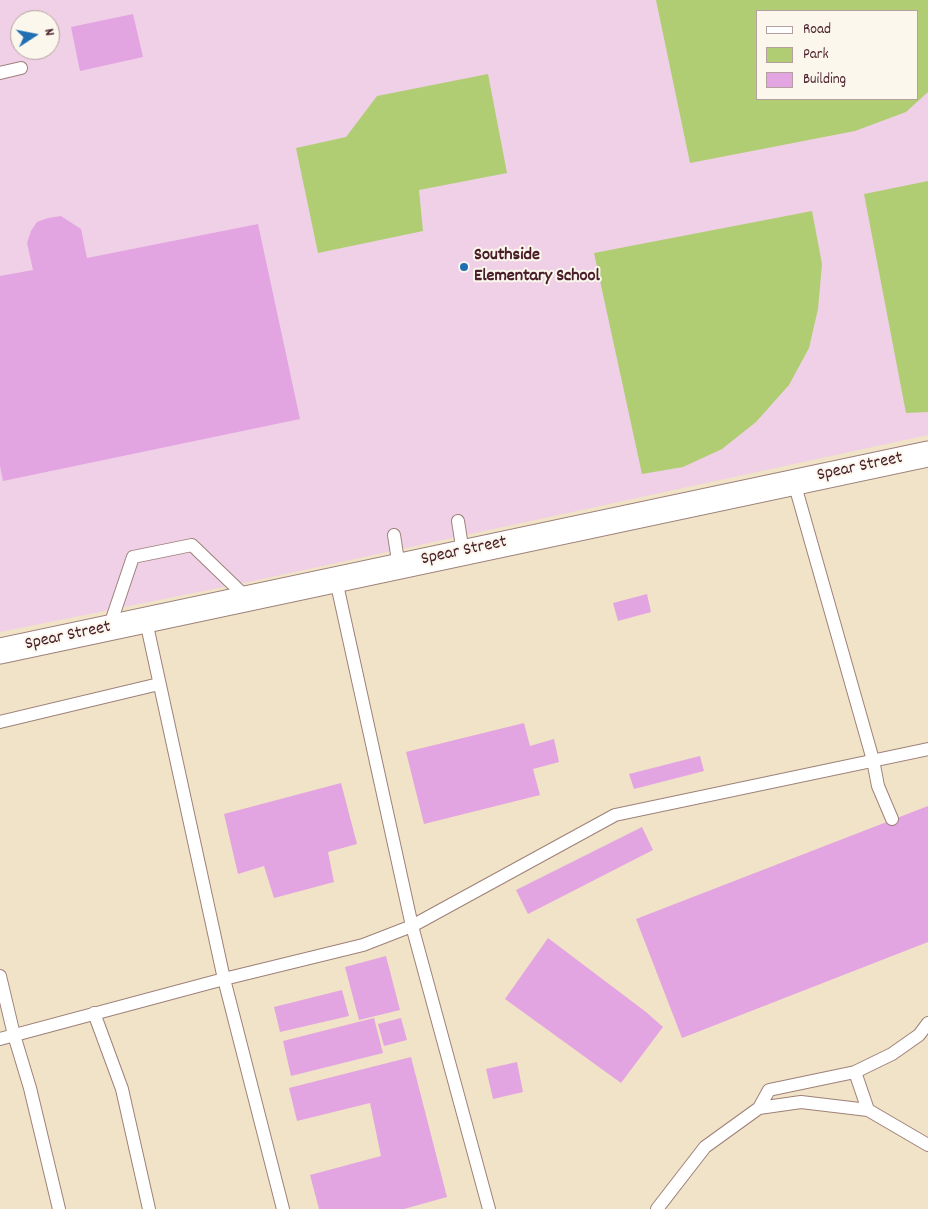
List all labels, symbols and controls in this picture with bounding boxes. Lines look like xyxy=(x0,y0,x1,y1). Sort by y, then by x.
north arrow xyxy=(10,10,60,60)
legend xyxy=(756,10,918,100)
text: Road xyxy=(803,19,831,41)
text: N xyxy=(38,27,59,38)
text: Park xyxy=(803,44,829,66)
text: Building xyxy=(803,69,846,91)
place label: Southside Elementary School xyxy=(474,246,600,288)
marker: Southside Elementary School xyxy=(458,261,470,273)
street label: Spear Street xyxy=(815,448,905,488)
street label: Spear Street xyxy=(419,532,509,572)
street label: Spear Street xyxy=(23,617,113,657)

